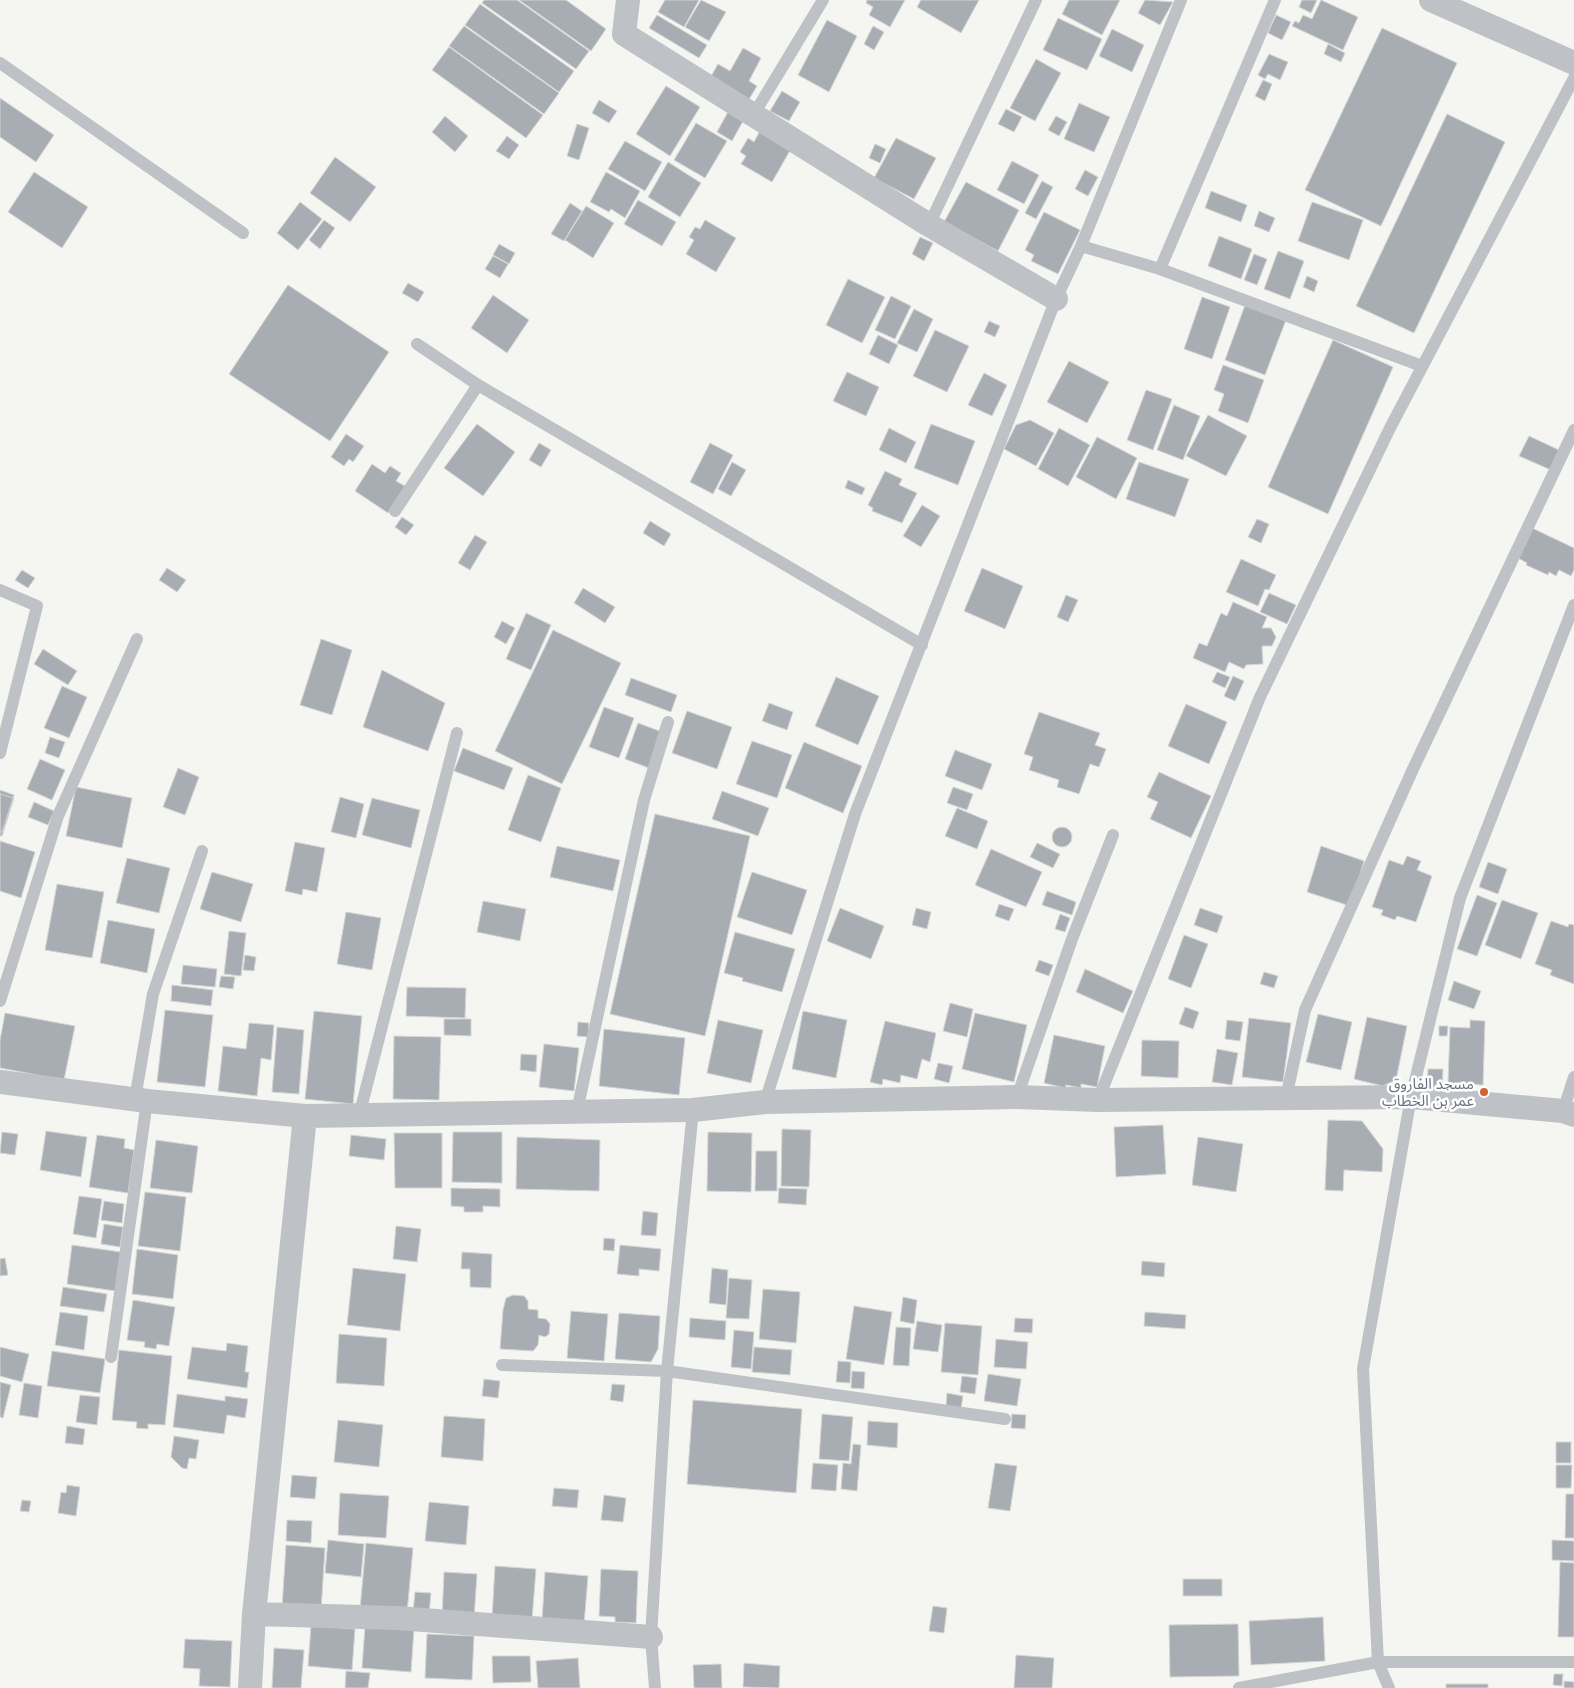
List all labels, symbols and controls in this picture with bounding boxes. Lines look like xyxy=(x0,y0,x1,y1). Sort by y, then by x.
place label: مسجد الفاروق عمر بن الخطاب xyxy=(1382,1074,1474,1110)
marker: مسجد الفاروق عمر بن الخطاب xyxy=(1478,1086,1490,1098)

